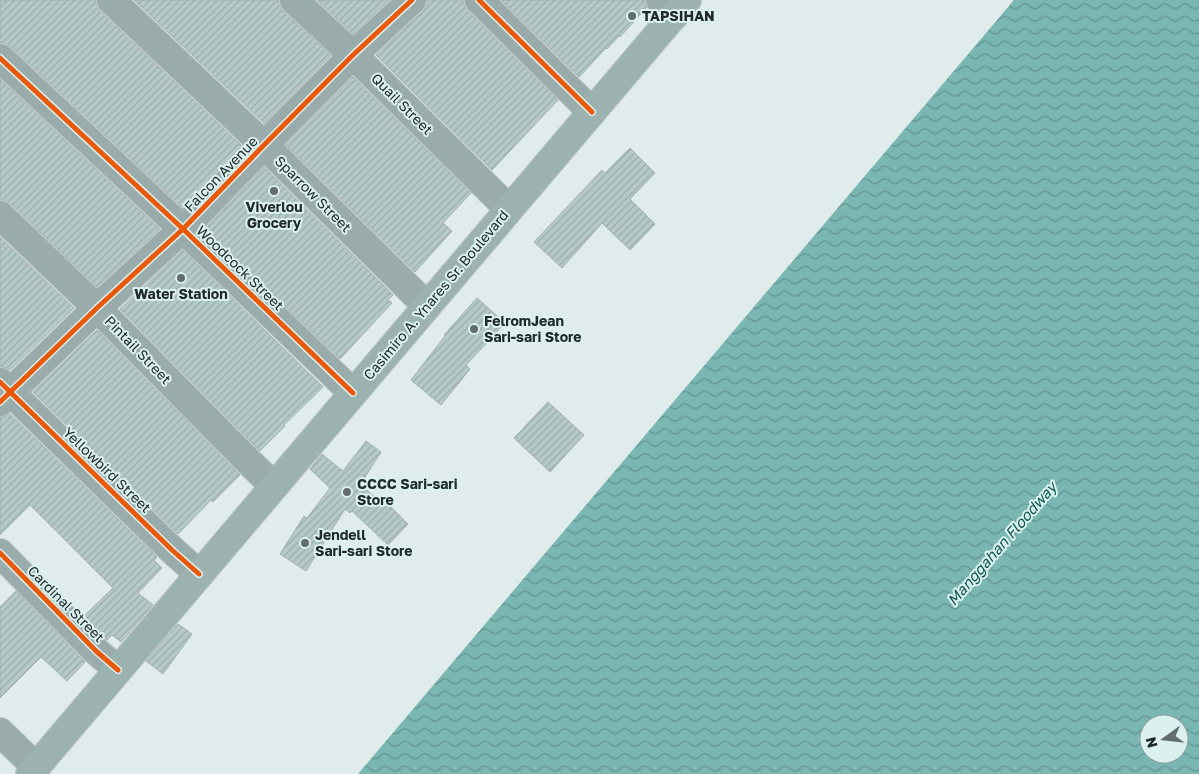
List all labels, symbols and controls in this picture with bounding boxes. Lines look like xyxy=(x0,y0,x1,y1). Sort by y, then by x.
place label: TAPSIHAN xyxy=(642,7,715,24)
marker: TAPSIHAN xyxy=(626,10,638,22)
street label: Quail Street xyxy=(368,69,437,138)
street label: Falcon Avenue xyxy=(181,133,261,215)
street label: Sparrow Street xyxy=(272,152,355,235)
marker: Viverlou Grocery xyxy=(268,185,280,197)
place label: Viverlou Grocery xyxy=(246,198,302,231)
street label: Casimiro A. Ynares Sr. Boulevard xyxy=(360,206,512,383)
street label: Woodcock Street xyxy=(193,222,288,314)
marker: Water Station xyxy=(175,272,187,284)
place label: Water Station xyxy=(134,285,228,302)
street label: Pintail Street xyxy=(102,312,175,387)
place label: FelromJean Sari-sari Store xyxy=(484,312,582,345)
marker: FelromJean Sari-sari Store xyxy=(468,323,480,335)
street label: Yellowbird Street xyxy=(60,423,155,516)
place label: CCCC Sari-sari Store xyxy=(357,475,458,508)
water label: Manggahan Floodway xyxy=(943,476,1062,609)
marker: CCCC Sari-sari Store xyxy=(341,486,353,498)
place label: Jendell Sari-sari Store xyxy=(315,526,413,559)
marker: Jendell Sari-sari Store xyxy=(299,537,311,549)
street label: Cardinal Street xyxy=(25,562,108,645)
north arrow xyxy=(1139,714,1189,764)
text: N xyxy=(1141,735,1161,750)

